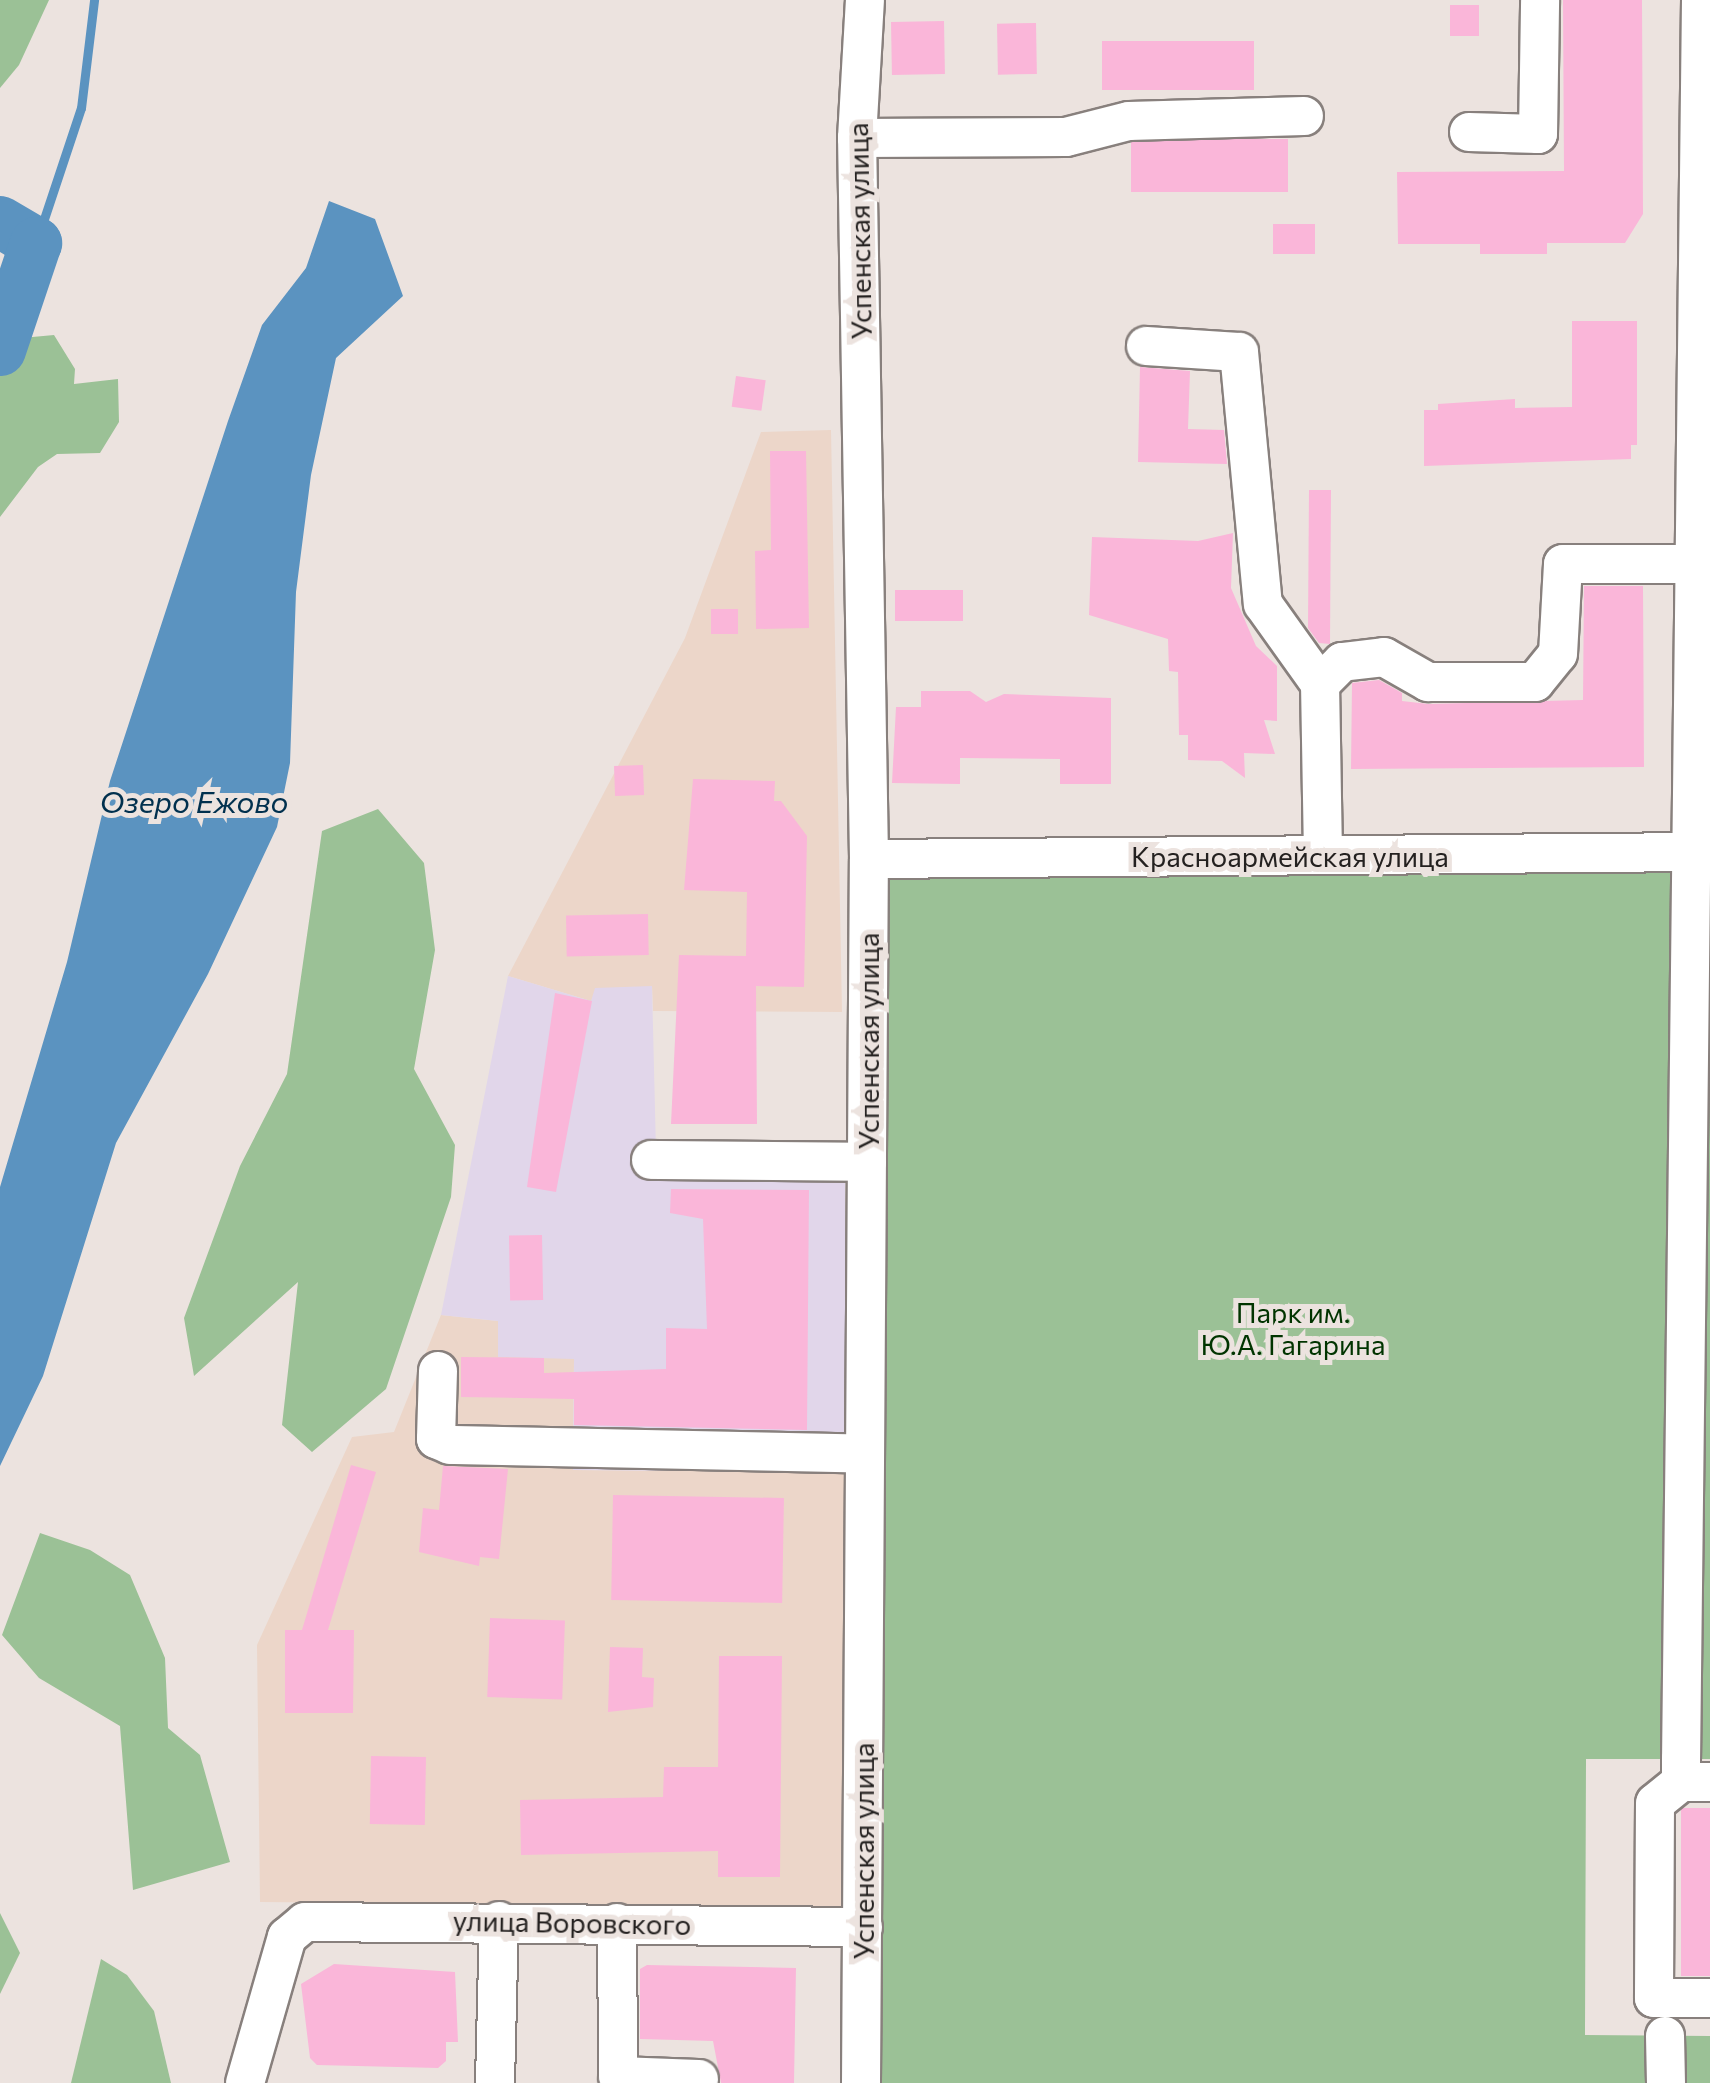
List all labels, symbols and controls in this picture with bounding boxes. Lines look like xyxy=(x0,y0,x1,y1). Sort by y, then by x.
street label: Успенская улица xyxy=(840,122,878,340)
water label: Озеро Ежово xyxy=(100,783,288,819)
street label: Красноармейская улица xyxy=(1131,839,1449,873)
street label: Успенская улица xyxy=(851,933,885,1149)
park label: Парк им. Ю.А. Гагарина xyxy=(1200,1295,1386,1361)
street label: Успенская улица xyxy=(846,1743,880,1959)
street label: улица Воровского xyxy=(453,1903,691,1941)

